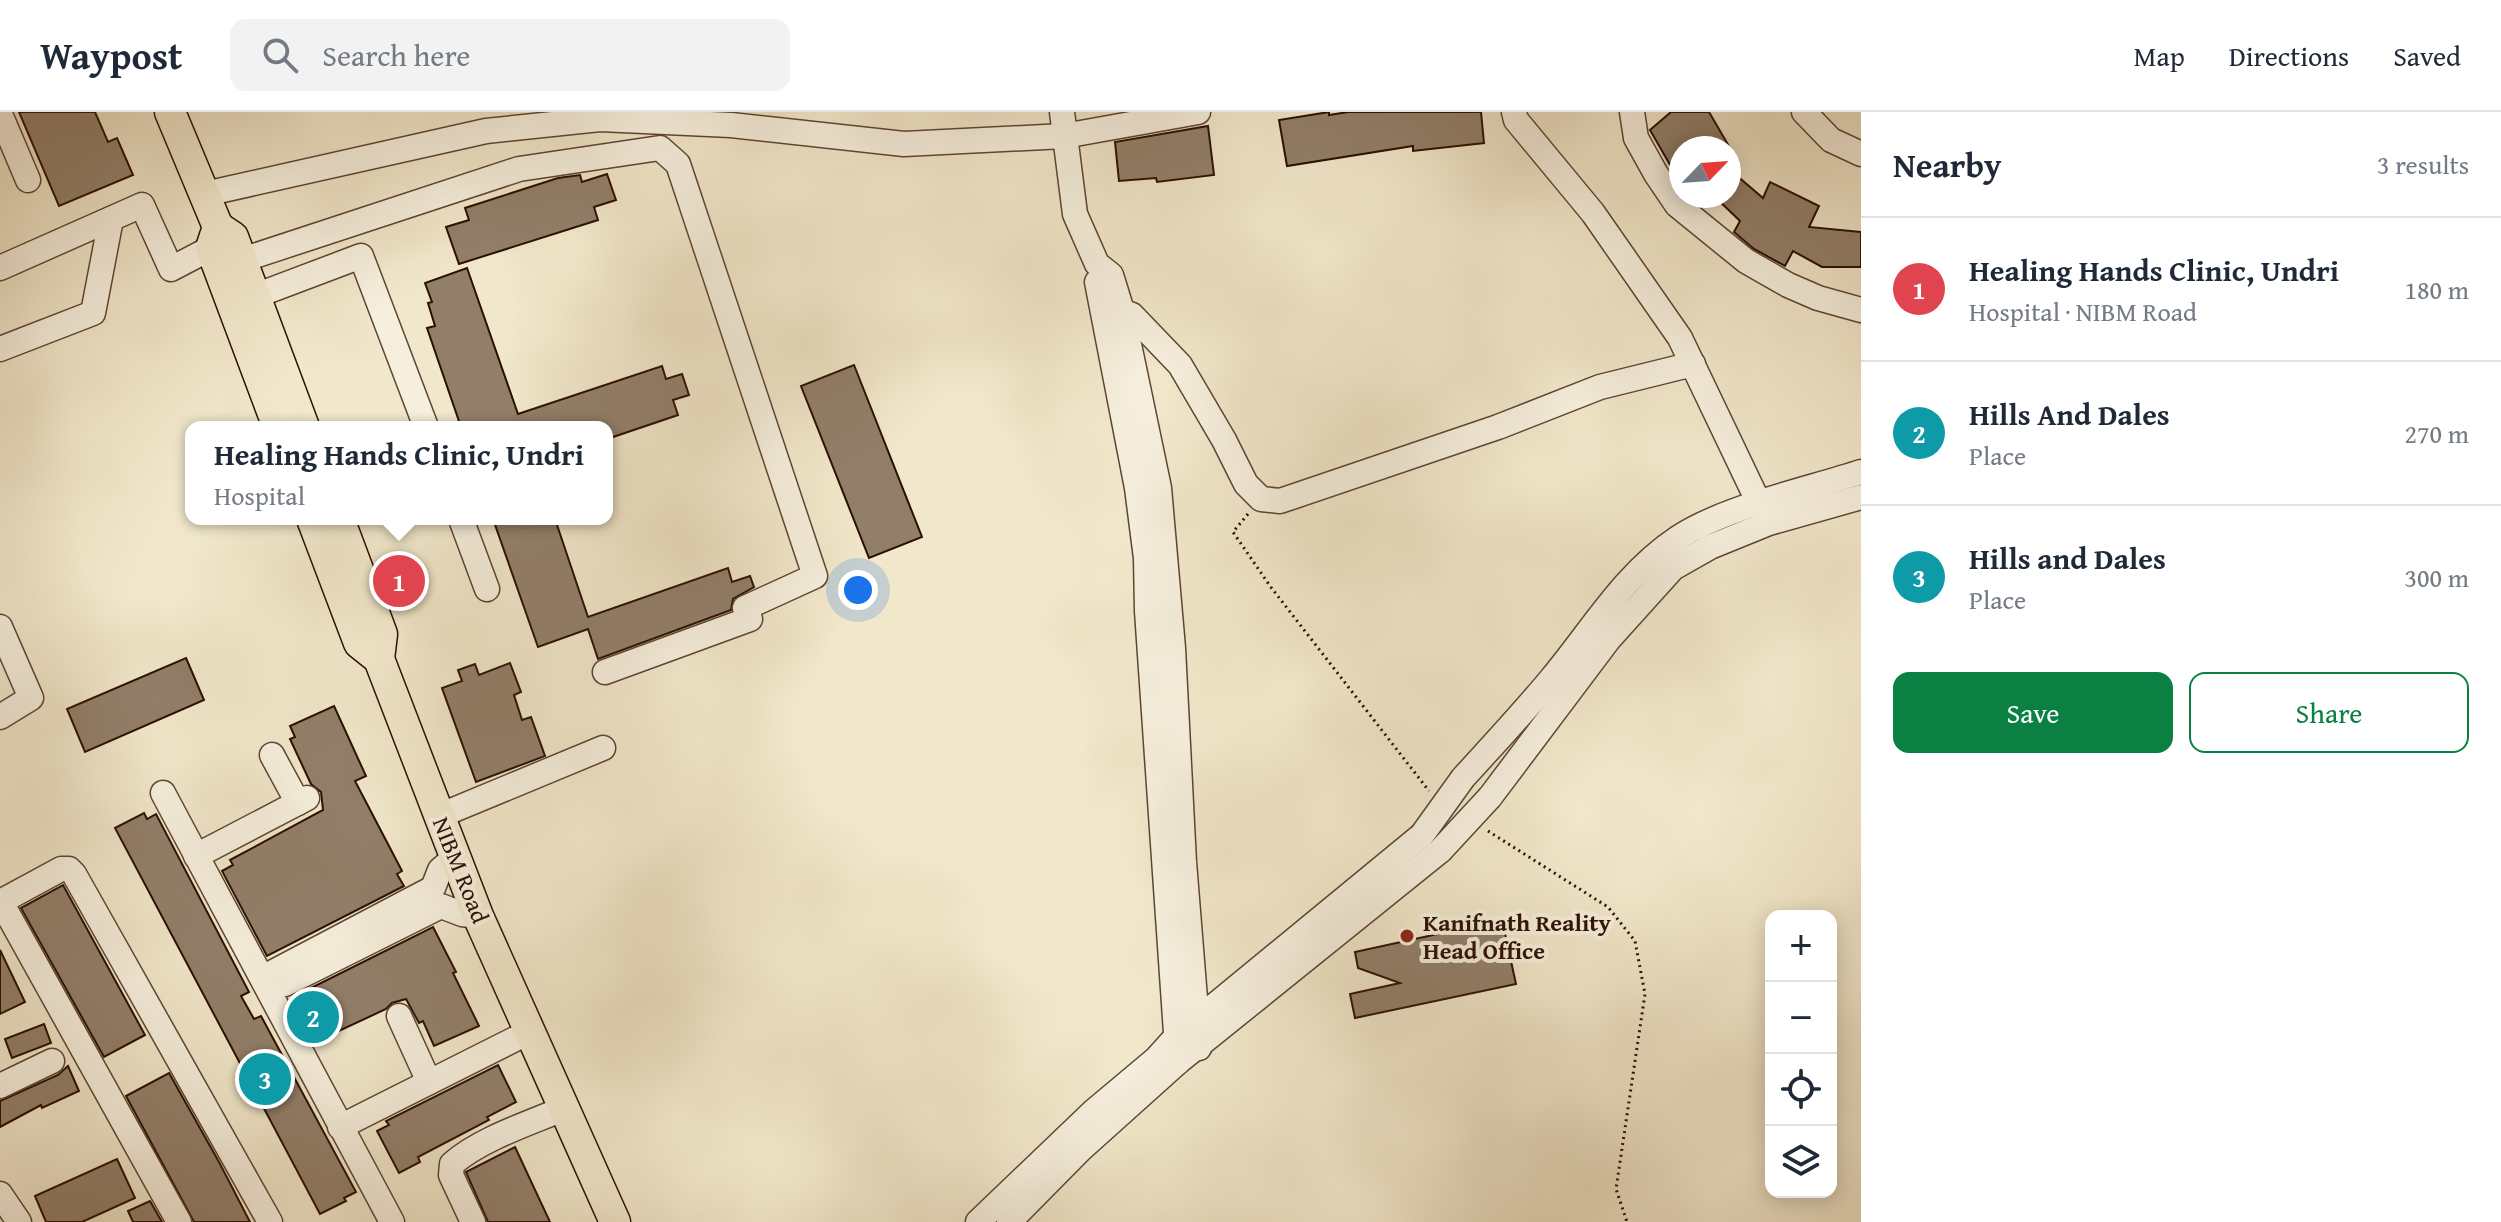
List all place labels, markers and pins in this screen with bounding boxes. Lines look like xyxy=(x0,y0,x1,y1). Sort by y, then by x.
pin: 1 xyxy=(373,551,425,611)
place label: Kanifnath Reality Head Office xyxy=(1423,905,1611,968)
marker: Kanifnath Reality Head Office xyxy=(1398,927,1416,945)
pin: 2 xyxy=(287,987,339,1047)
pin: 3 xyxy=(239,1049,291,1109)

